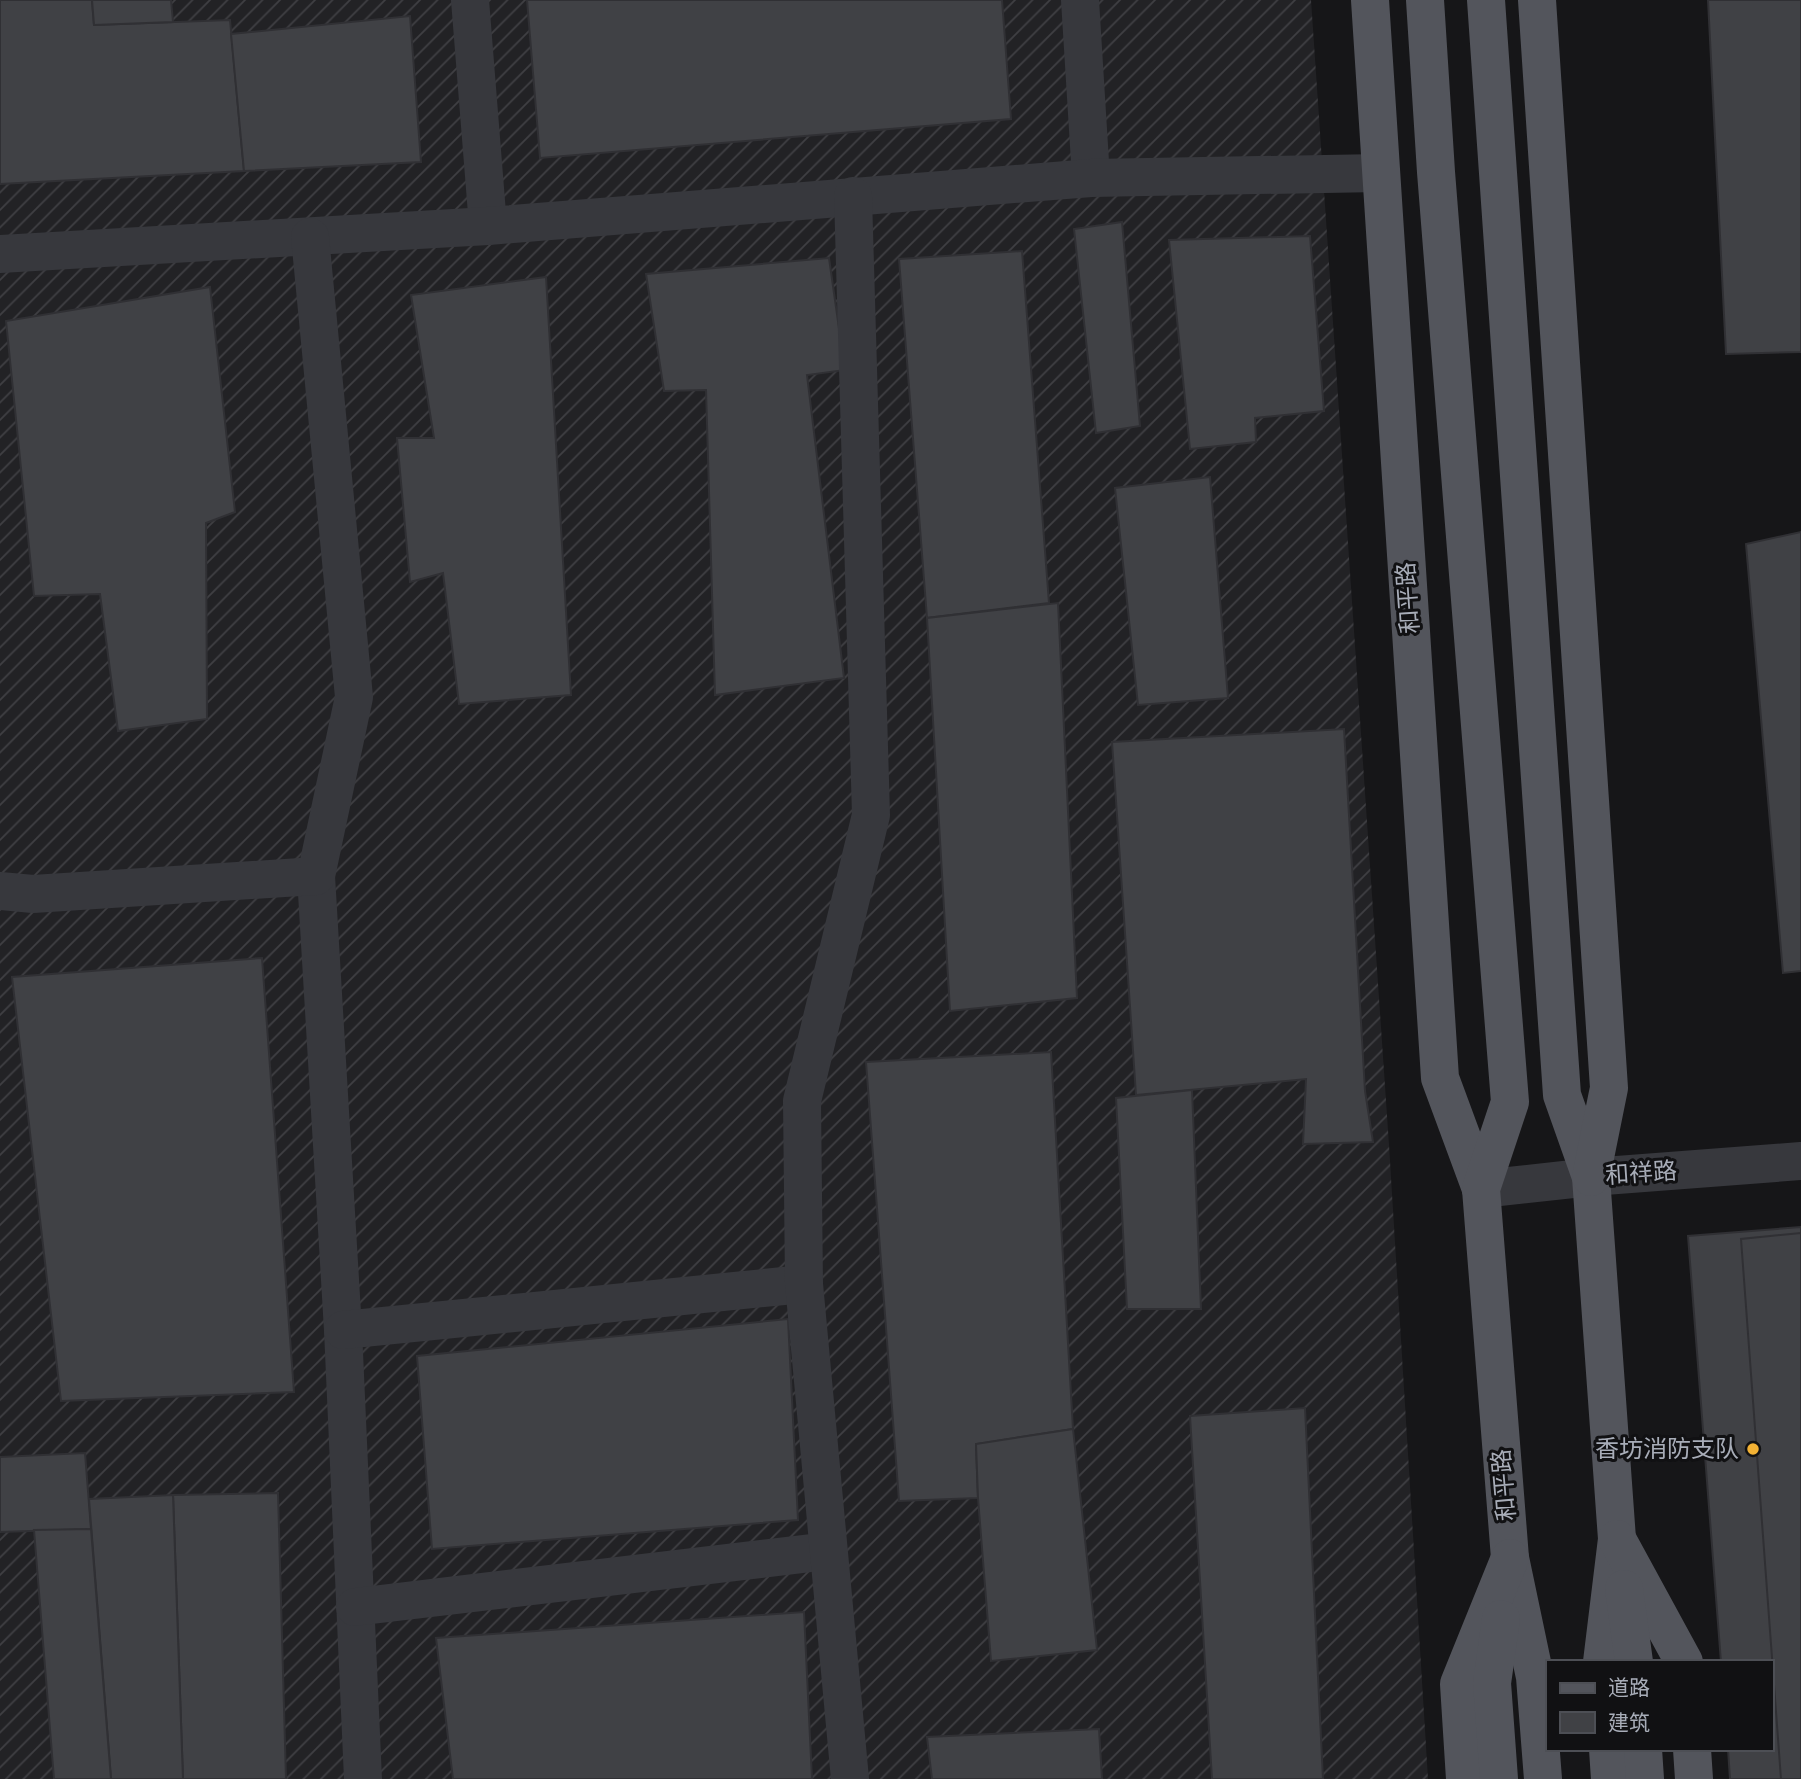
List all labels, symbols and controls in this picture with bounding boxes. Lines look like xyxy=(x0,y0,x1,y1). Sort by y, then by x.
street label: 和平路 xyxy=(1388,561,1425,635)
street label: 和祥路 xyxy=(1604,1153,1678,1190)
place label: 香坊消防支队 xyxy=(1595,1431,1739,1464)
marker: 香坊消防支队 xyxy=(1745,1441,1761,1457)
street label: 和平路 xyxy=(1483,1448,1522,1522)
legend xyxy=(1546,1660,1773,1751)
text: 道路 xyxy=(1608,1673,1650,1701)
text: 建筑 xyxy=(1608,1708,1650,1736)

